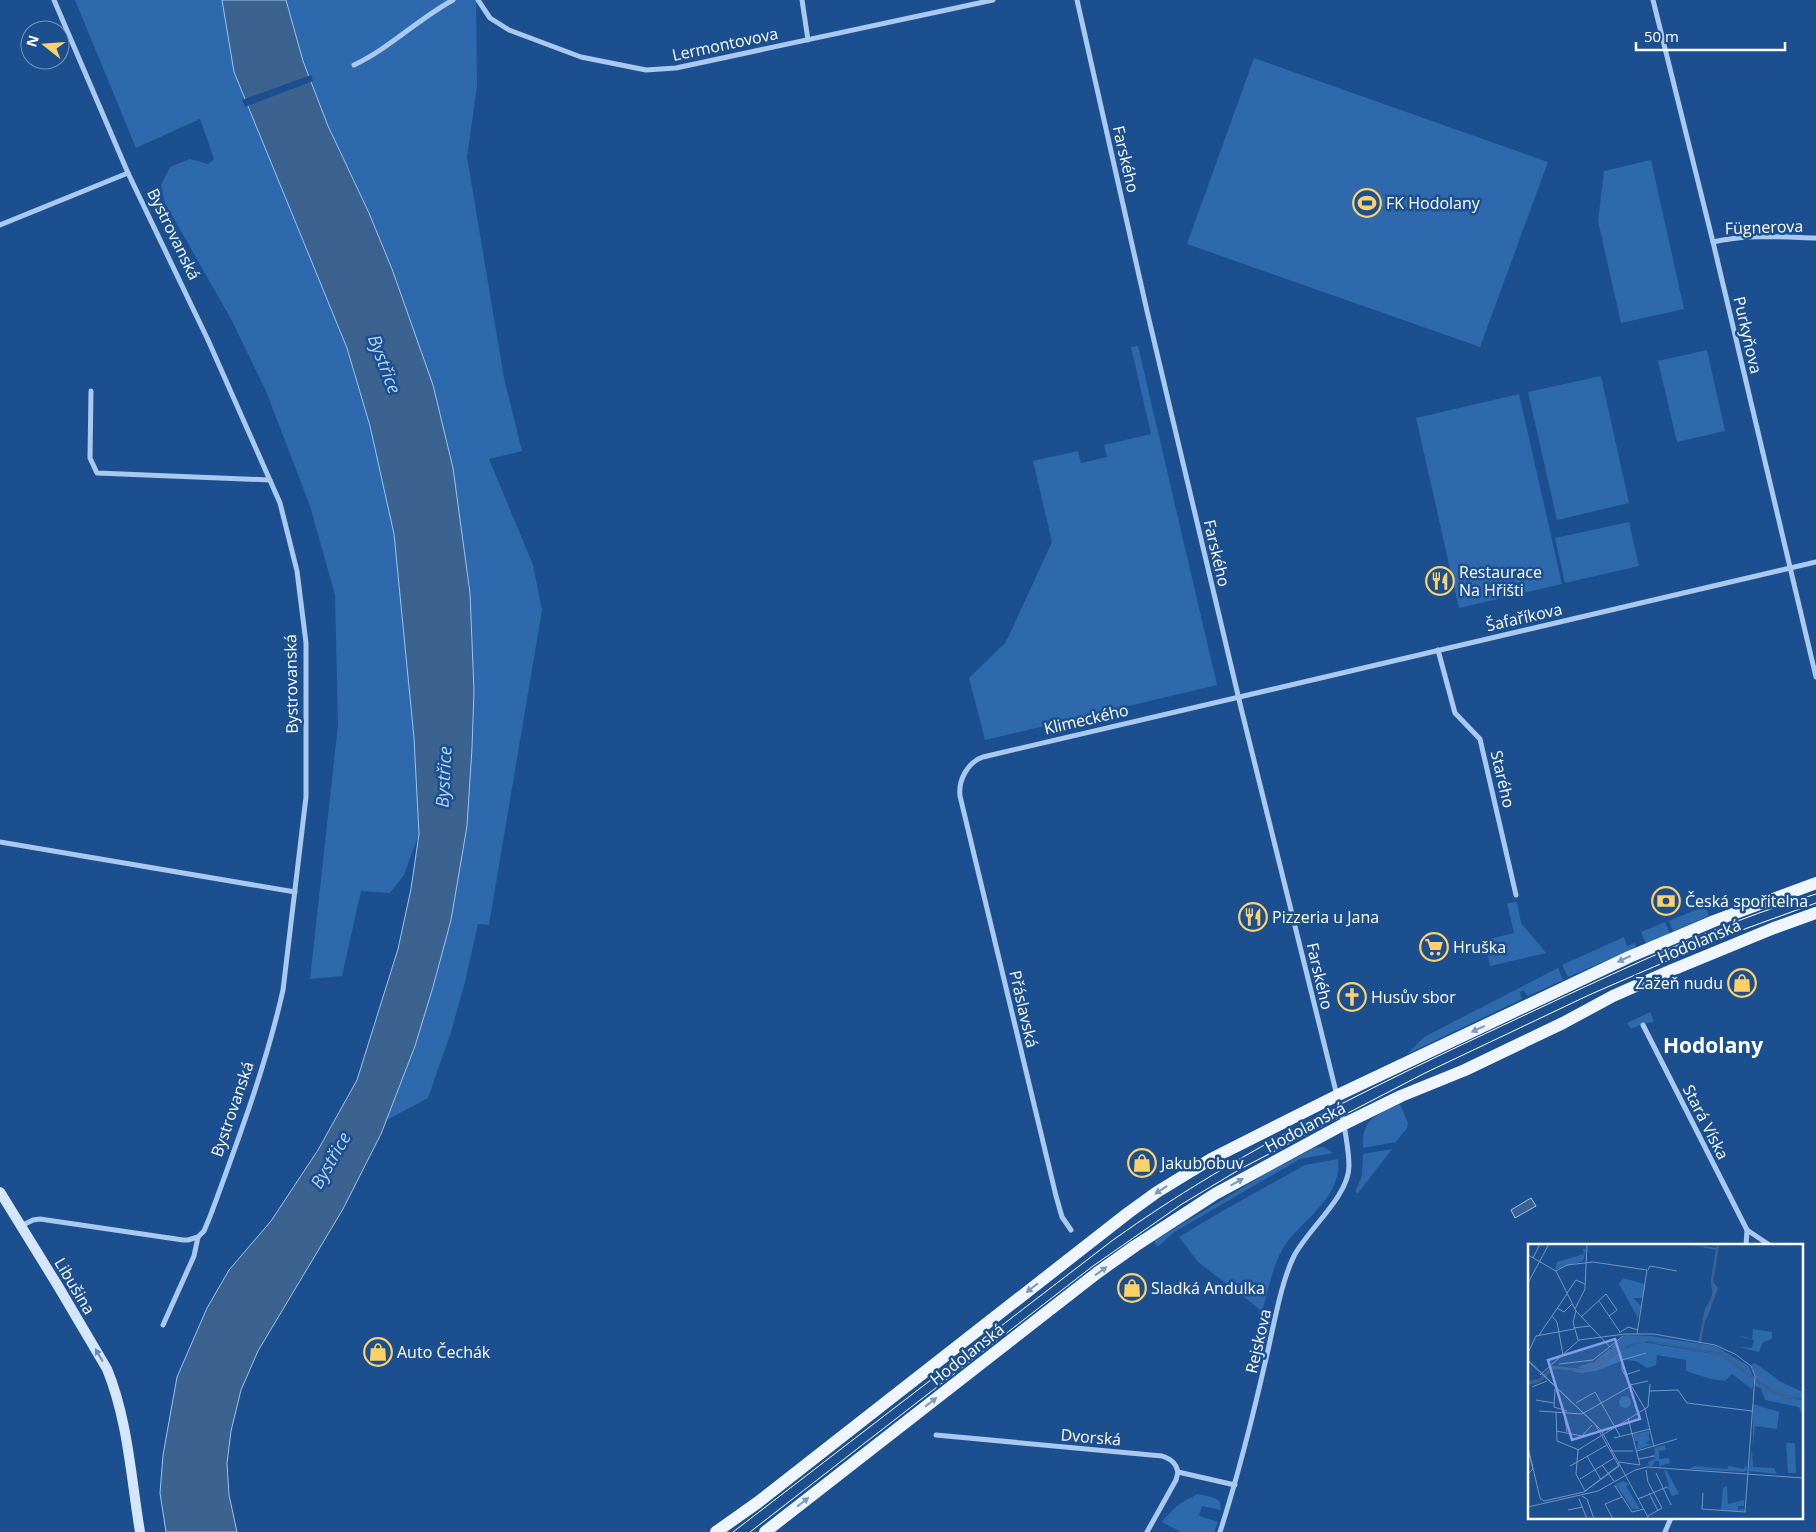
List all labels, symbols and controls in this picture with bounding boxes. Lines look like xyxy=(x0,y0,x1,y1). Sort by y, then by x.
north arrow xyxy=(20,20,70,70)
scale bar xyxy=(1636,20,1785,52)
street label: Lermontovova xyxy=(670,22,780,66)
text: 50 m xyxy=(1644,26,1679,46)
text: N xyxy=(21,33,43,49)
street label: Farského xyxy=(1108,123,1144,195)
street label: Bystrovanská xyxy=(142,184,206,284)
sports icon: FK Hodolany xyxy=(1352,188,1382,218)
place label: FK Hodolany xyxy=(1386,192,1481,214)
street label: Fügnerova xyxy=(1724,215,1804,239)
street label: Purkyňova xyxy=(1728,294,1768,376)
water label: Bystřice xyxy=(363,331,407,397)
street label: Farského xyxy=(1199,517,1235,589)
place label: Restaurace Na Hřišti xyxy=(1459,561,1542,601)
restaurant icon: Restaurace Na Hřišti xyxy=(1425,566,1455,596)
street label: Šafaříkova xyxy=(1484,598,1564,636)
street label: Bystrovanská xyxy=(279,634,303,734)
street label: Klimeckého xyxy=(1042,699,1130,739)
water label: Bystřice xyxy=(429,746,457,808)
street label: Starého xyxy=(1486,748,1520,810)
bank icon: Česká spořitelna xyxy=(1651,886,1681,916)
place label: Česká spořitelna xyxy=(1685,890,1808,912)
restaurant icon: Pizzeria u Jana xyxy=(1238,902,1268,932)
place label: Pizzeria u Jana xyxy=(1272,906,1379,928)
street label: Hodolanská xyxy=(1654,914,1744,968)
supermarket icon: Hruška xyxy=(1419,932,1449,962)
place label: Hruška xyxy=(1453,936,1506,958)
street label: Farského xyxy=(1302,940,1338,1012)
one-way arrow xyxy=(1617,955,1632,964)
street label: Přáslavská xyxy=(1004,968,1044,1050)
shop icon: Zažeň nudu xyxy=(1727,968,1757,998)
place label: Zažeň nudu xyxy=(1635,972,1723,994)
church icon: Husův sbor xyxy=(1337,982,1367,1012)
place label: Husův sbor xyxy=(1371,986,1456,1008)
one-way arrow xyxy=(1471,1025,1485,1033)
district label: Hodolany xyxy=(1663,1031,1763,1059)
street label: Bystrovanská xyxy=(205,1058,259,1160)
street label: Stará Víska xyxy=(1678,1081,1734,1163)
street label: Hodolanská xyxy=(1261,1097,1349,1157)
water label: Bystřice xyxy=(304,1127,356,1193)
shop icon: Jakub obuv xyxy=(1127,1148,1157,1178)
place label: Jakub obuv xyxy=(1159,1152,1244,1174)
one-way arrow xyxy=(1230,1178,1245,1186)
one-way arrow xyxy=(1155,1185,1168,1194)
inset map xyxy=(1528,1244,1804,1520)
street label: Libušina xyxy=(50,1254,100,1318)
one-way arrow xyxy=(1094,1266,1108,1276)
shop icon: Sladká Andulka xyxy=(1117,1273,1147,1303)
place label: Sladká Andulka xyxy=(1151,1277,1265,1299)
one-way arrow xyxy=(1026,1283,1039,1294)
street label: Rejskova xyxy=(1240,1307,1276,1375)
street label: Hodolanská xyxy=(925,1318,1009,1390)
shop icon: Auto Čechák xyxy=(363,1337,393,1367)
place label: Auto Čechák xyxy=(397,1341,491,1363)
one-way arrow xyxy=(94,1348,103,1361)
one-way arrow xyxy=(924,1397,937,1408)
street label: Dvorská xyxy=(1060,1423,1122,1451)
one-way arrow xyxy=(796,1497,810,1507)

